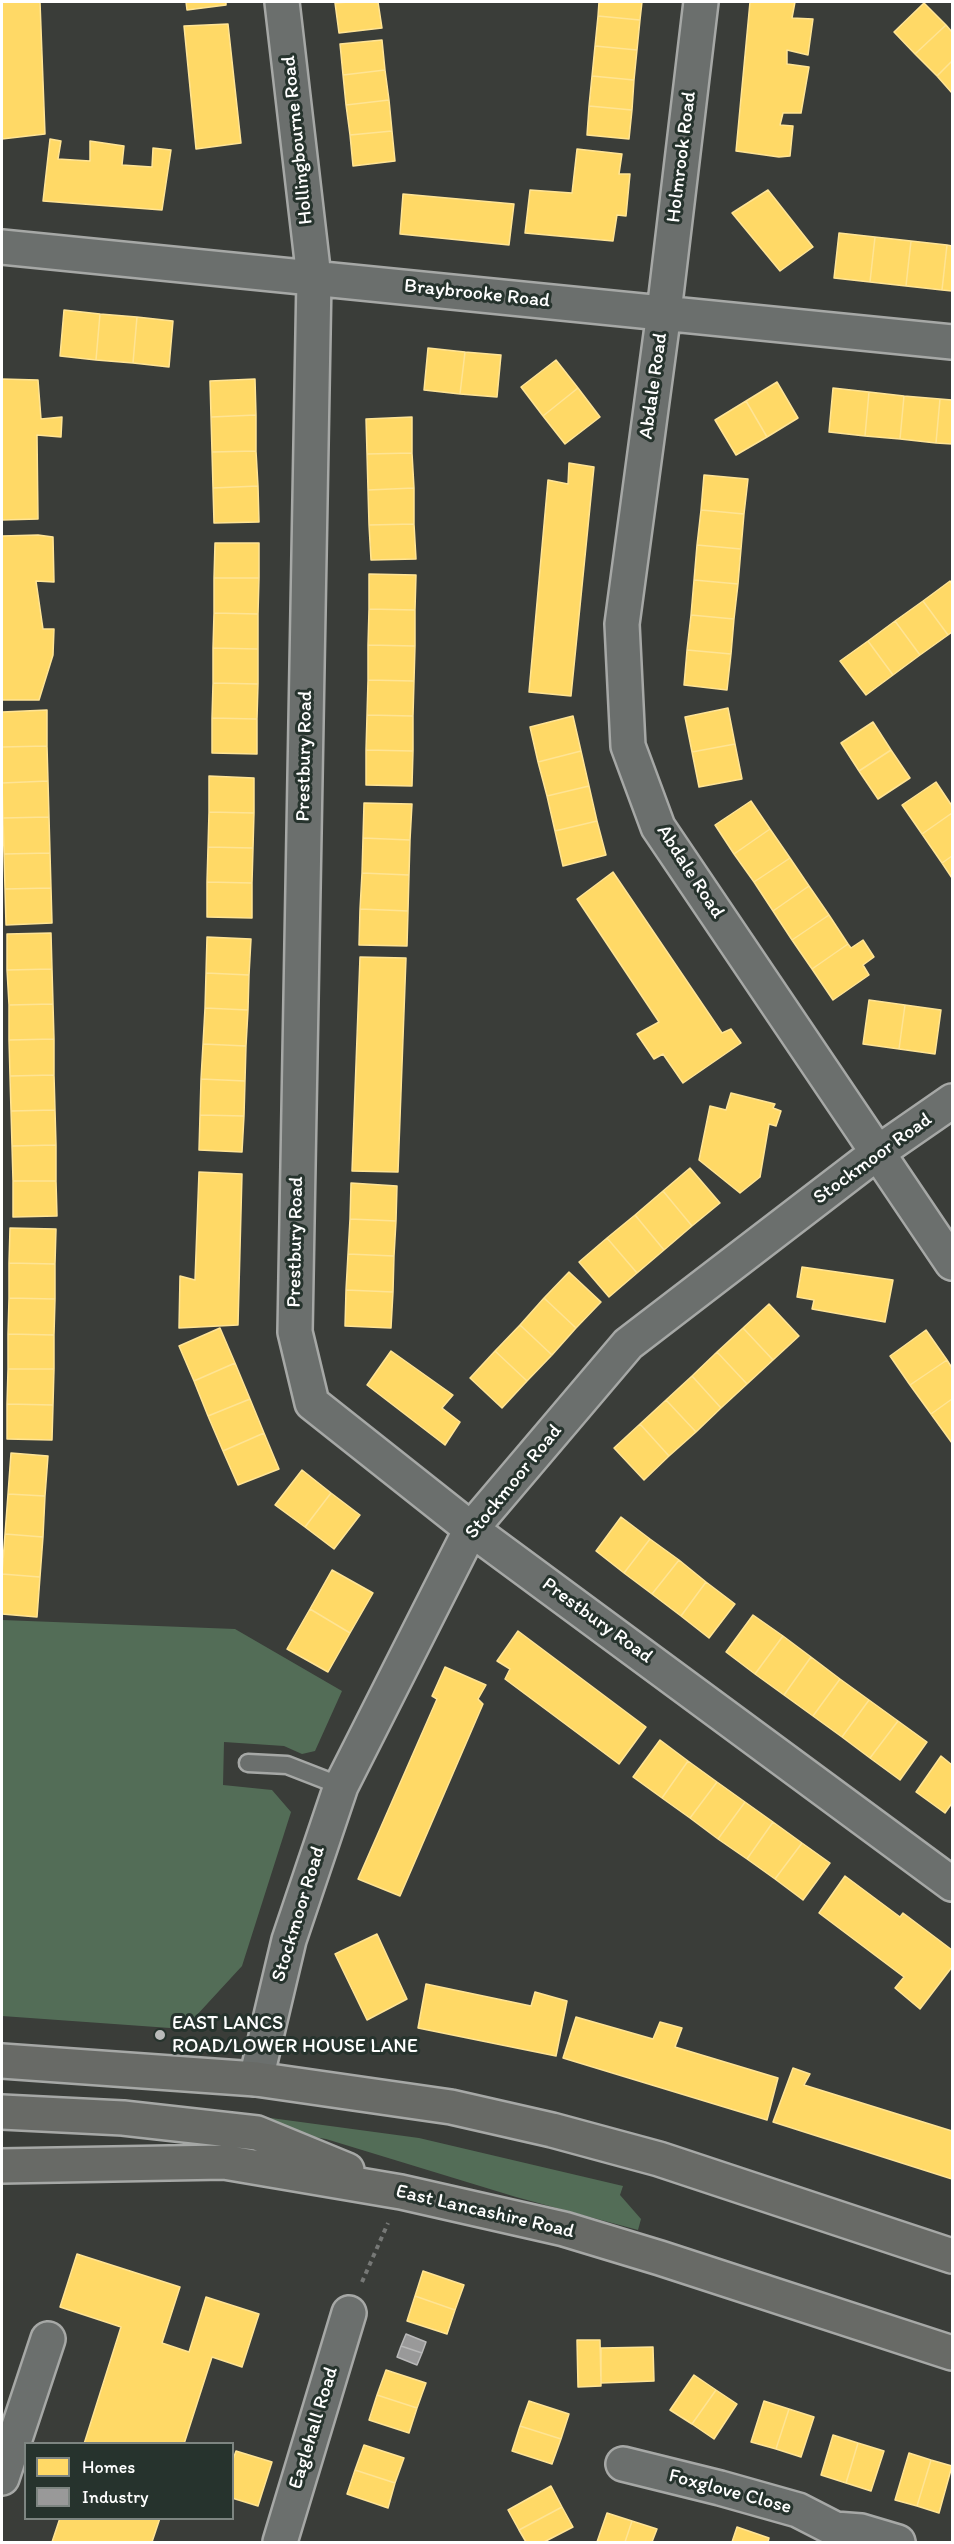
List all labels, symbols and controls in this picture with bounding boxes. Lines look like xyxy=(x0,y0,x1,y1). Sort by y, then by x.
street label: Hollingbourne Road xyxy=(277,54,319,226)
street label: Holmrook Road xyxy=(662,90,702,224)
street label: Braybrooke Road xyxy=(403,274,551,314)
street label: Abdale Road xyxy=(635,331,673,441)
street label: Prestbury Road xyxy=(292,690,318,822)
street label: Abdale Road xyxy=(651,821,729,923)
street label: Stockmoor Road xyxy=(809,1108,937,1210)
street label: Prestbury Road xyxy=(283,1176,309,1308)
street label: Stockmoor Road xyxy=(460,1420,568,1544)
street label: Prestbury Road xyxy=(537,1573,657,1669)
street label: Stockmoor Road xyxy=(267,1843,331,1985)
place label: EAST LANCS ROAD/LOWER HOUSE LANE xyxy=(172,2012,418,2059)
marker: EAST LANCS ROAD/LOWER HOUSE LANE xyxy=(153,2028,167,2042)
street label: East Lancashire Road xyxy=(393,2180,577,2244)
street label: Eaglehall Road xyxy=(284,2364,344,2492)
legend xyxy=(24,2442,234,2520)
text: Homes xyxy=(82,2456,135,2478)
street label: Foxglove Close xyxy=(666,2464,794,2520)
text: Industry xyxy=(82,2486,149,2508)

